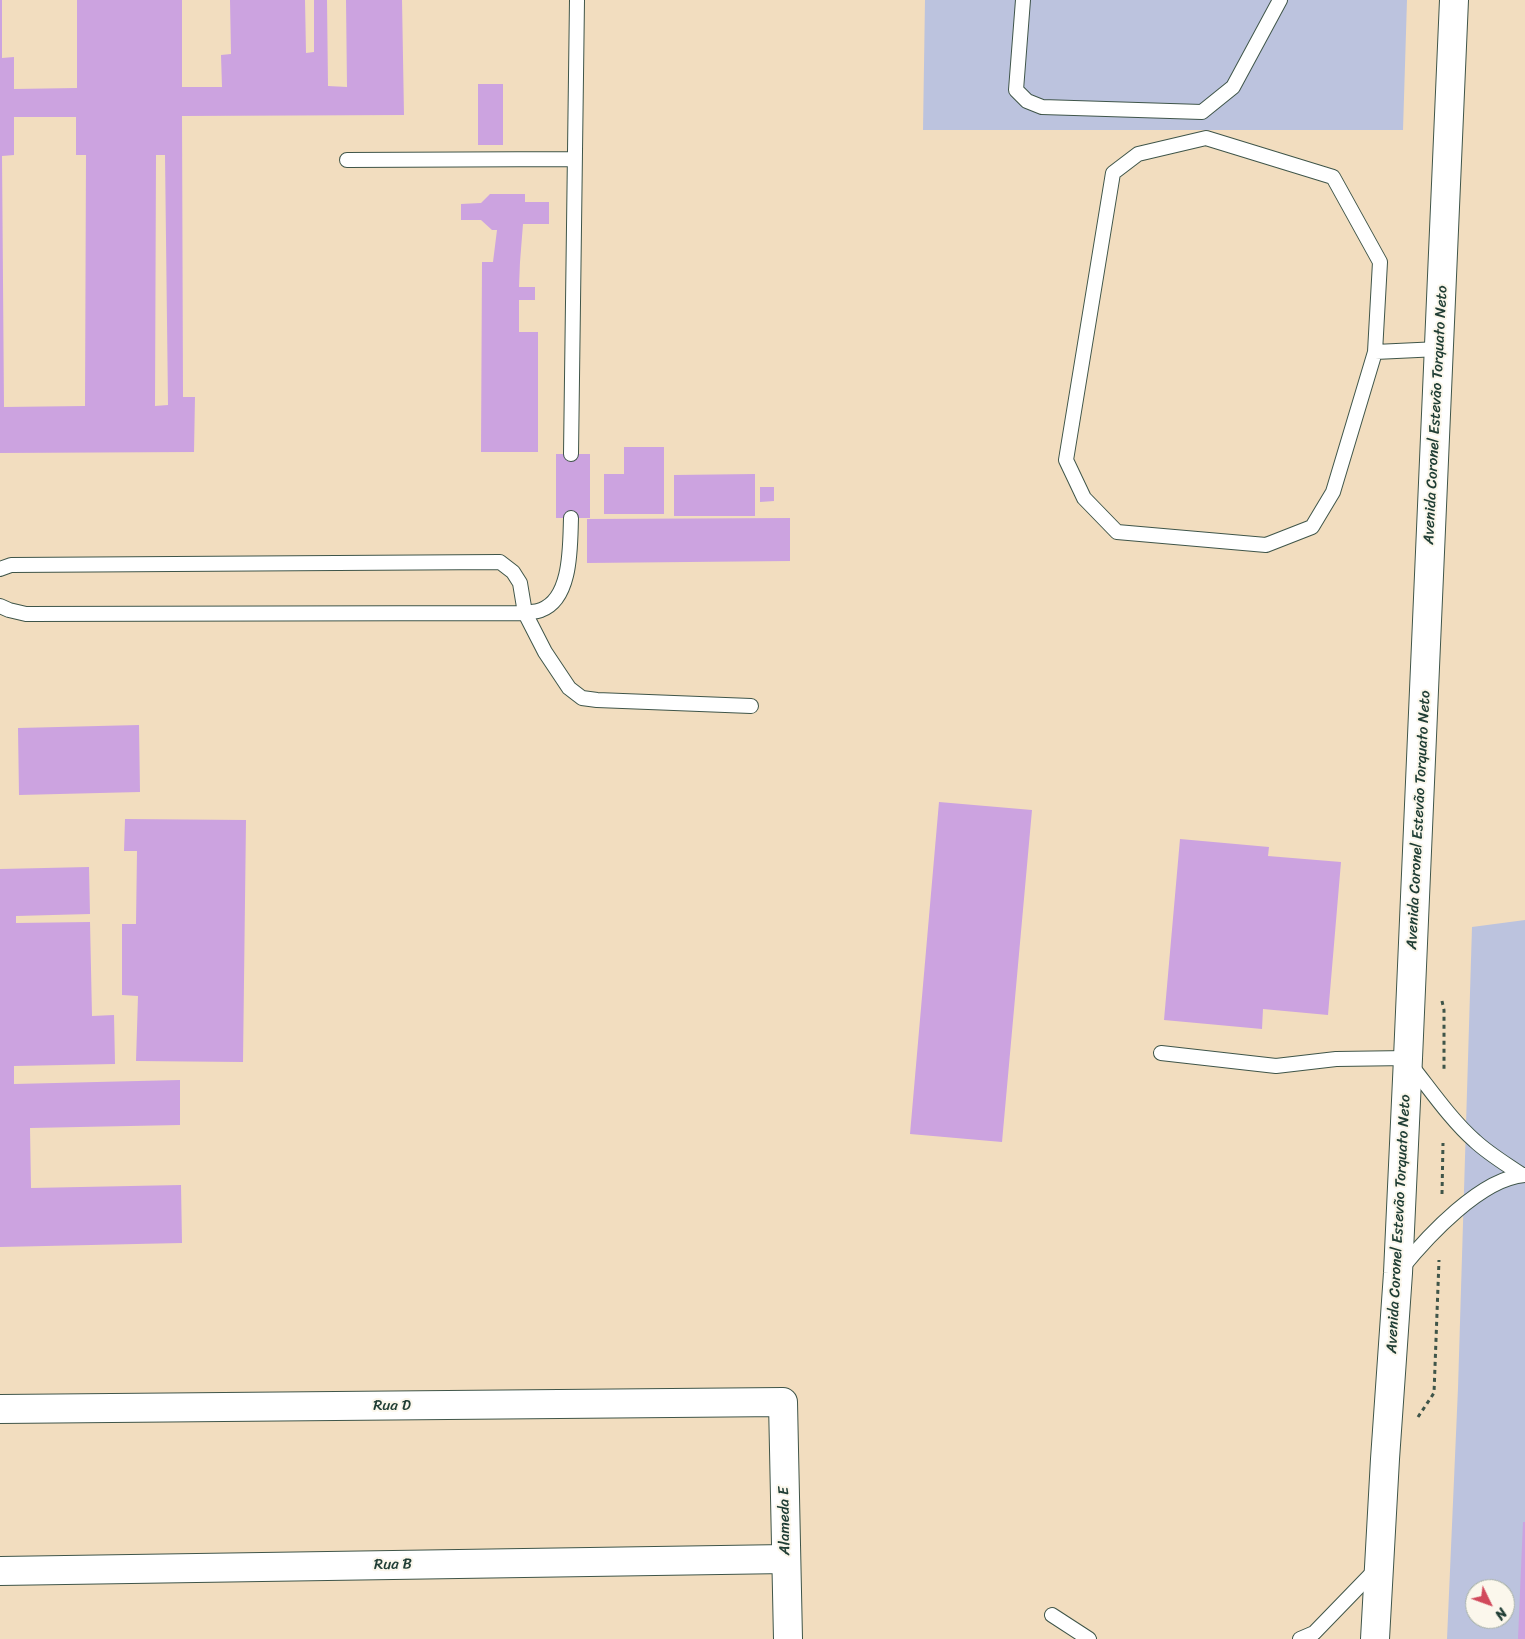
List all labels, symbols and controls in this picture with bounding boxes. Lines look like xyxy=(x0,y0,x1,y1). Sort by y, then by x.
street label: Avenida Coronel Estevão Torquato Neto xyxy=(1420,285,1452,545)
street label: Avenida Coronel Estevão Torquato Neto xyxy=(1403,690,1435,950)
street label: Avenida Coronel Estevão Torquato Neto xyxy=(1383,1094,1415,1354)
street label: Rua D xyxy=(373,1397,411,1415)
street label: Alameda E xyxy=(775,1487,795,1555)
street label: Rua B xyxy=(374,1556,412,1574)
north arrow xyxy=(1465,1579,1515,1629)
text: N xyxy=(1488,1602,1513,1626)

